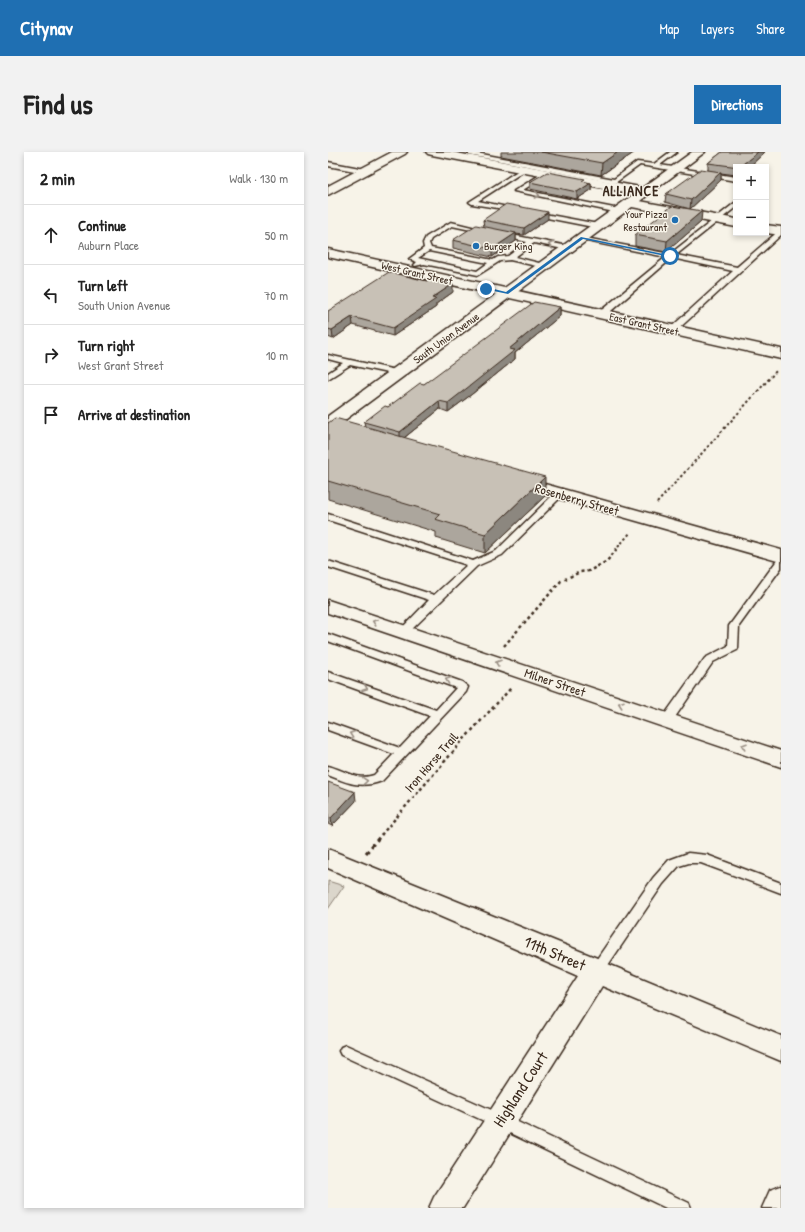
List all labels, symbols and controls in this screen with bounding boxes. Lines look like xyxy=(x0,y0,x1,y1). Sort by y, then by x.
text: Citynav xyxy=(20,15,73,41)
text: Map xyxy=(659,19,679,38)
text: Layers xyxy=(701,19,734,38)
text: Share xyxy=(756,19,785,38)
text: Find us xyxy=(24,85,93,123)
button: Directions xyxy=(694,85,781,124)
map controls xyxy=(733,164,769,236)
button: + xyxy=(733,164,769,200)
text: 2 min xyxy=(40,167,75,190)
text: Walk · 130 m xyxy=(229,169,288,187)
district label: ALLIANCE xyxy=(603,181,659,200)
one-way arrow xyxy=(534,190,540,198)
button: − xyxy=(733,200,769,236)
place label: Your Pizza Restaurant xyxy=(624,207,668,234)
text: Continue xyxy=(78,215,126,236)
marker: Your Pizza Restaurant xyxy=(670,215,680,225)
icon: ahead xyxy=(40,224,62,246)
text: 50 m xyxy=(265,226,288,244)
text: Auburn Place xyxy=(78,236,139,254)
place label: Burger King xyxy=(484,239,532,253)
marker: Burger King xyxy=(471,241,481,251)
one-way arrow xyxy=(548,241,554,249)
route start xyxy=(661,247,679,265)
street label: West Grant Street xyxy=(380,258,454,288)
text: Turn left xyxy=(78,275,128,296)
route end xyxy=(477,280,495,298)
icon: left xyxy=(40,284,62,306)
text: 70 m xyxy=(264,286,288,304)
text: South Union Avenue xyxy=(78,296,170,314)
street label: South Union Avenue xyxy=(410,309,482,367)
street label: East Grant Street xyxy=(608,309,680,339)
text: Turn right xyxy=(78,335,134,356)
icon: right xyxy=(40,344,62,366)
text: 10 m xyxy=(266,346,288,364)
text: West Grant Street xyxy=(78,356,164,374)
icon: arrive xyxy=(40,404,62,426)
text: Arrive at destination xyxy=(78,404,190,425)
street label: Rosenberry Street xyxy=(533,478,622,520)
one-way arrow xyxy=(371,618,378,626)
one-way arrow xyxy=(494,659,501,668)
street label: Milner Street xyxy=(522,663,588,701)
one-way arrow xyxy=(445,676,452,685)
one-way arrow xyxy=(361,684,368,692)
one-way arrow xyxy=(618,701,625,709)
street label: Iron Horse Trail xyxy=(400,728,462,796)
one-way arrow xyxy=(349,731,356,739)
one-way arrow xyxy=(741,742,748,751)
one-way arrow xyxy=(362,777,368,786)
street label: 11th Street xyxy=(521,930,590,976)
street label: Highland Court xyxy=(487,1047,553,1131)

